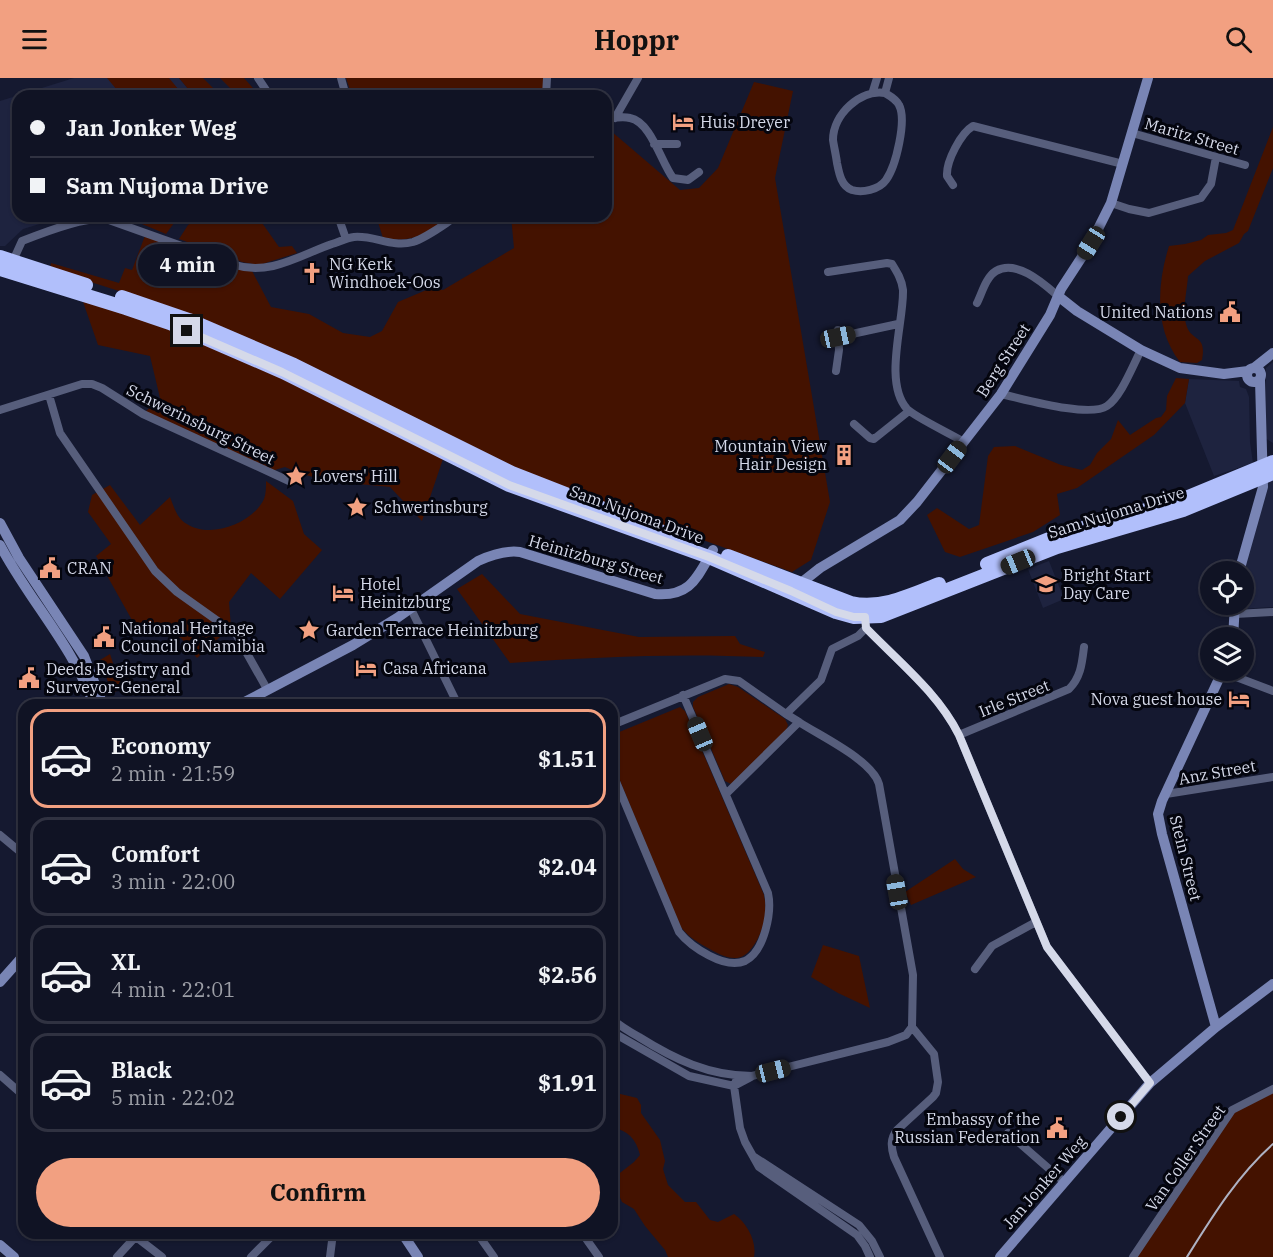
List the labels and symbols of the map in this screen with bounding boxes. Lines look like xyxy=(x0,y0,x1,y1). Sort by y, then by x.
hotel icon: Huis Dreyer xyxy=(671,110,695,134)
place label: Huis Dreyer xyxy=(700,112,790,132)
street label: Maritz Street xyxy=(1143,113,1242,159)
car xyxy=(1074,223,1108,263)
callout: 4 min xyxy=(138,244,237,286)
place label: NG Kerk Windhoek-Oos xyxy=(329,254,441,292)
church icon: NG Kerk Windhoek-Oos xyxy=(300,261,324,285)
public building icon: United Nations xyxy=(1218,300,1242,324)
place label: United Nations xyxy=(1099,302,1213,322)
route end xyxy=(173,317,200,344)
street label: Berg Street xyxy=(972,319,1034,401)
car xyxy=(819,324,857,350)
street label: Schwerinsburg Street xyxy=(124,379,279,469)
place label: Mountain View Hair Design xyxy=(714,436,828,474)
car xyxy=(934,437,970,477)
building icon: Mountain View Hair Design xyxy=(832,443,856,467)
place icon: Lovers' Hill xyxy=(284,464,308,488)
place label: Lovers' Hill xyxy=(313,466,398,486)
street label: Sam Nujoma Drive xyxy=(567,480,707,548)
street label: Sam Nujoma Drive xyxy=(1045,482,1187,542)
place icon: Schwerinsburg xyxy=(345,495,369,519)
place label: Schwerinsburg xyxy=(374,497,488,517)
street label: Heinitzburg Street xyxy=(526,530,666,588)
car xyxy=(998,547,1038,577)
public building icon: CRAN xyxy=(38,556,62,580)
place label: CRAN xyxy=(67,558,112,578)
place label: Bright Start Day Care xyxy=(1063,565,1151,603)
school or university icon: Bright Start Day Care xyxy=(1034,572,1058,596)
place label: Hotel Heinitzburg xyxy=(360,574,451,612)
hotel icon: Hotel Heinitzburg xyxy=(331,581,355,605)
place label: National Heritage Council of Namibia xyxy=(121,618,265,656)
place icon: Garden Terrace Heinitzburg xyxy=(297,618,321,642)
place label: Garden Terrace Heinitzburg xyxy=(326,620,538,640)
public building icon: National Heritage Council of Namibia xyxy=(92,625,116,649)
hotel icon: Casa Africana xyxy=(354,656,378,680)
place label: Casa Africana xyxy=(383,658,487,678)
place label: Deeds Registry and Surveyor-General xyxy=(46,659,191,697)
public building icon: Deeds Registry and Surveyor-General xyxy=(17,666,41,690)
street label: Irle Street xyxy=(976,675,1053,721)
hotel icon: Nova guest house xyxy=(1227,687,1251,711)
place label: Nova guest house xyxy=(1090,689,1222,709)
car xyxy=(685,714,715,754)
street label: Anz Street xyxy=(1177,755,1257,789)
street label: Stein Street xyxy=(1166,813,1206,903)
car xyxy=(885,873,909,911)
car xyxy=(753,1058,793,1084)
street label: Van Coller Street xyxy=(1141,1101,1229,1215)
route start xyxy=(1107,1103,1134,1130)
place label: Embassy of the Russian Federation xyxy=(894,1109,1040,1147)
public building icon: Embassy of the Russian Federation xyxy=(1045,1116,1069,1140)
street label: Jan Jonker Weg xyxy=(998,1131,1090,1233)

